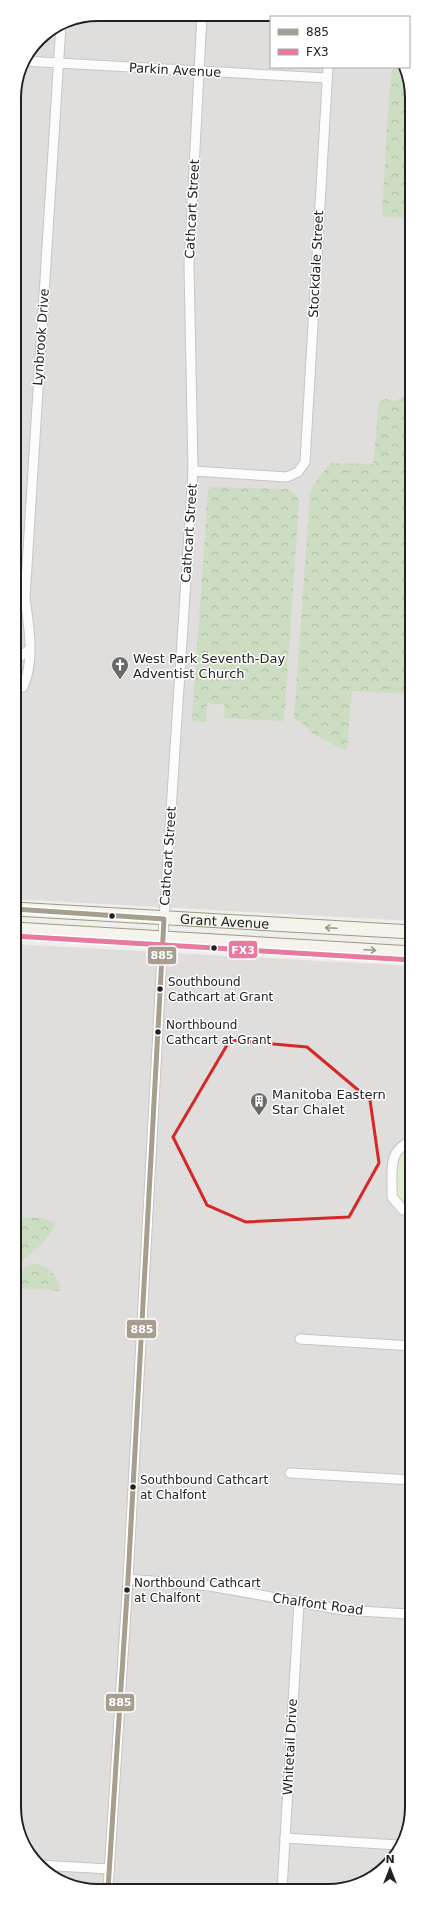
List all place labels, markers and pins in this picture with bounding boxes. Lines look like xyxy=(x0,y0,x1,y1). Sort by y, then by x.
place label: West Park Seventh-Day Adventist Church xyxy=(133,651,286,681)
church icon: West Park Seventh-Day Adventist Church xyxy=(110,655,130,680)
unlabelled marker xyxy=(107,911,117,921)
unlabelled marker xyxy=(209,943,219,953)
place label: Southbound Cathcart at Grant xyxy=(168,975,274,1004)
marker: Southbound Cathcart at Grant xyxy=(155,984,165,994)
place label: Northbound Cathcart at Grant xyxy=(166,1018,272,1047)
marker: Northbound Cathcart at Grant xyxy=(153,1027,163,1037)
place label: Manitoba Eastern Star Chalet xyxy=(272,1087,386,1117)
building icon: Manitoba Eastern Star Chalet xyxy=(249,1091,269,1116)
place label: Southbound Cathcart at Chalfont xyxy=(140,1473,268,1502)
marker: Southbound Cathcart at Chalfont xyxy=(128,1482,138,1492)
place label: Northbound Cathcart at Chalfont xyxy=(134,1576,261,1605)
marker: Northbound Cathcart at Chalfont xyxy=(122,1585,132,1595)

